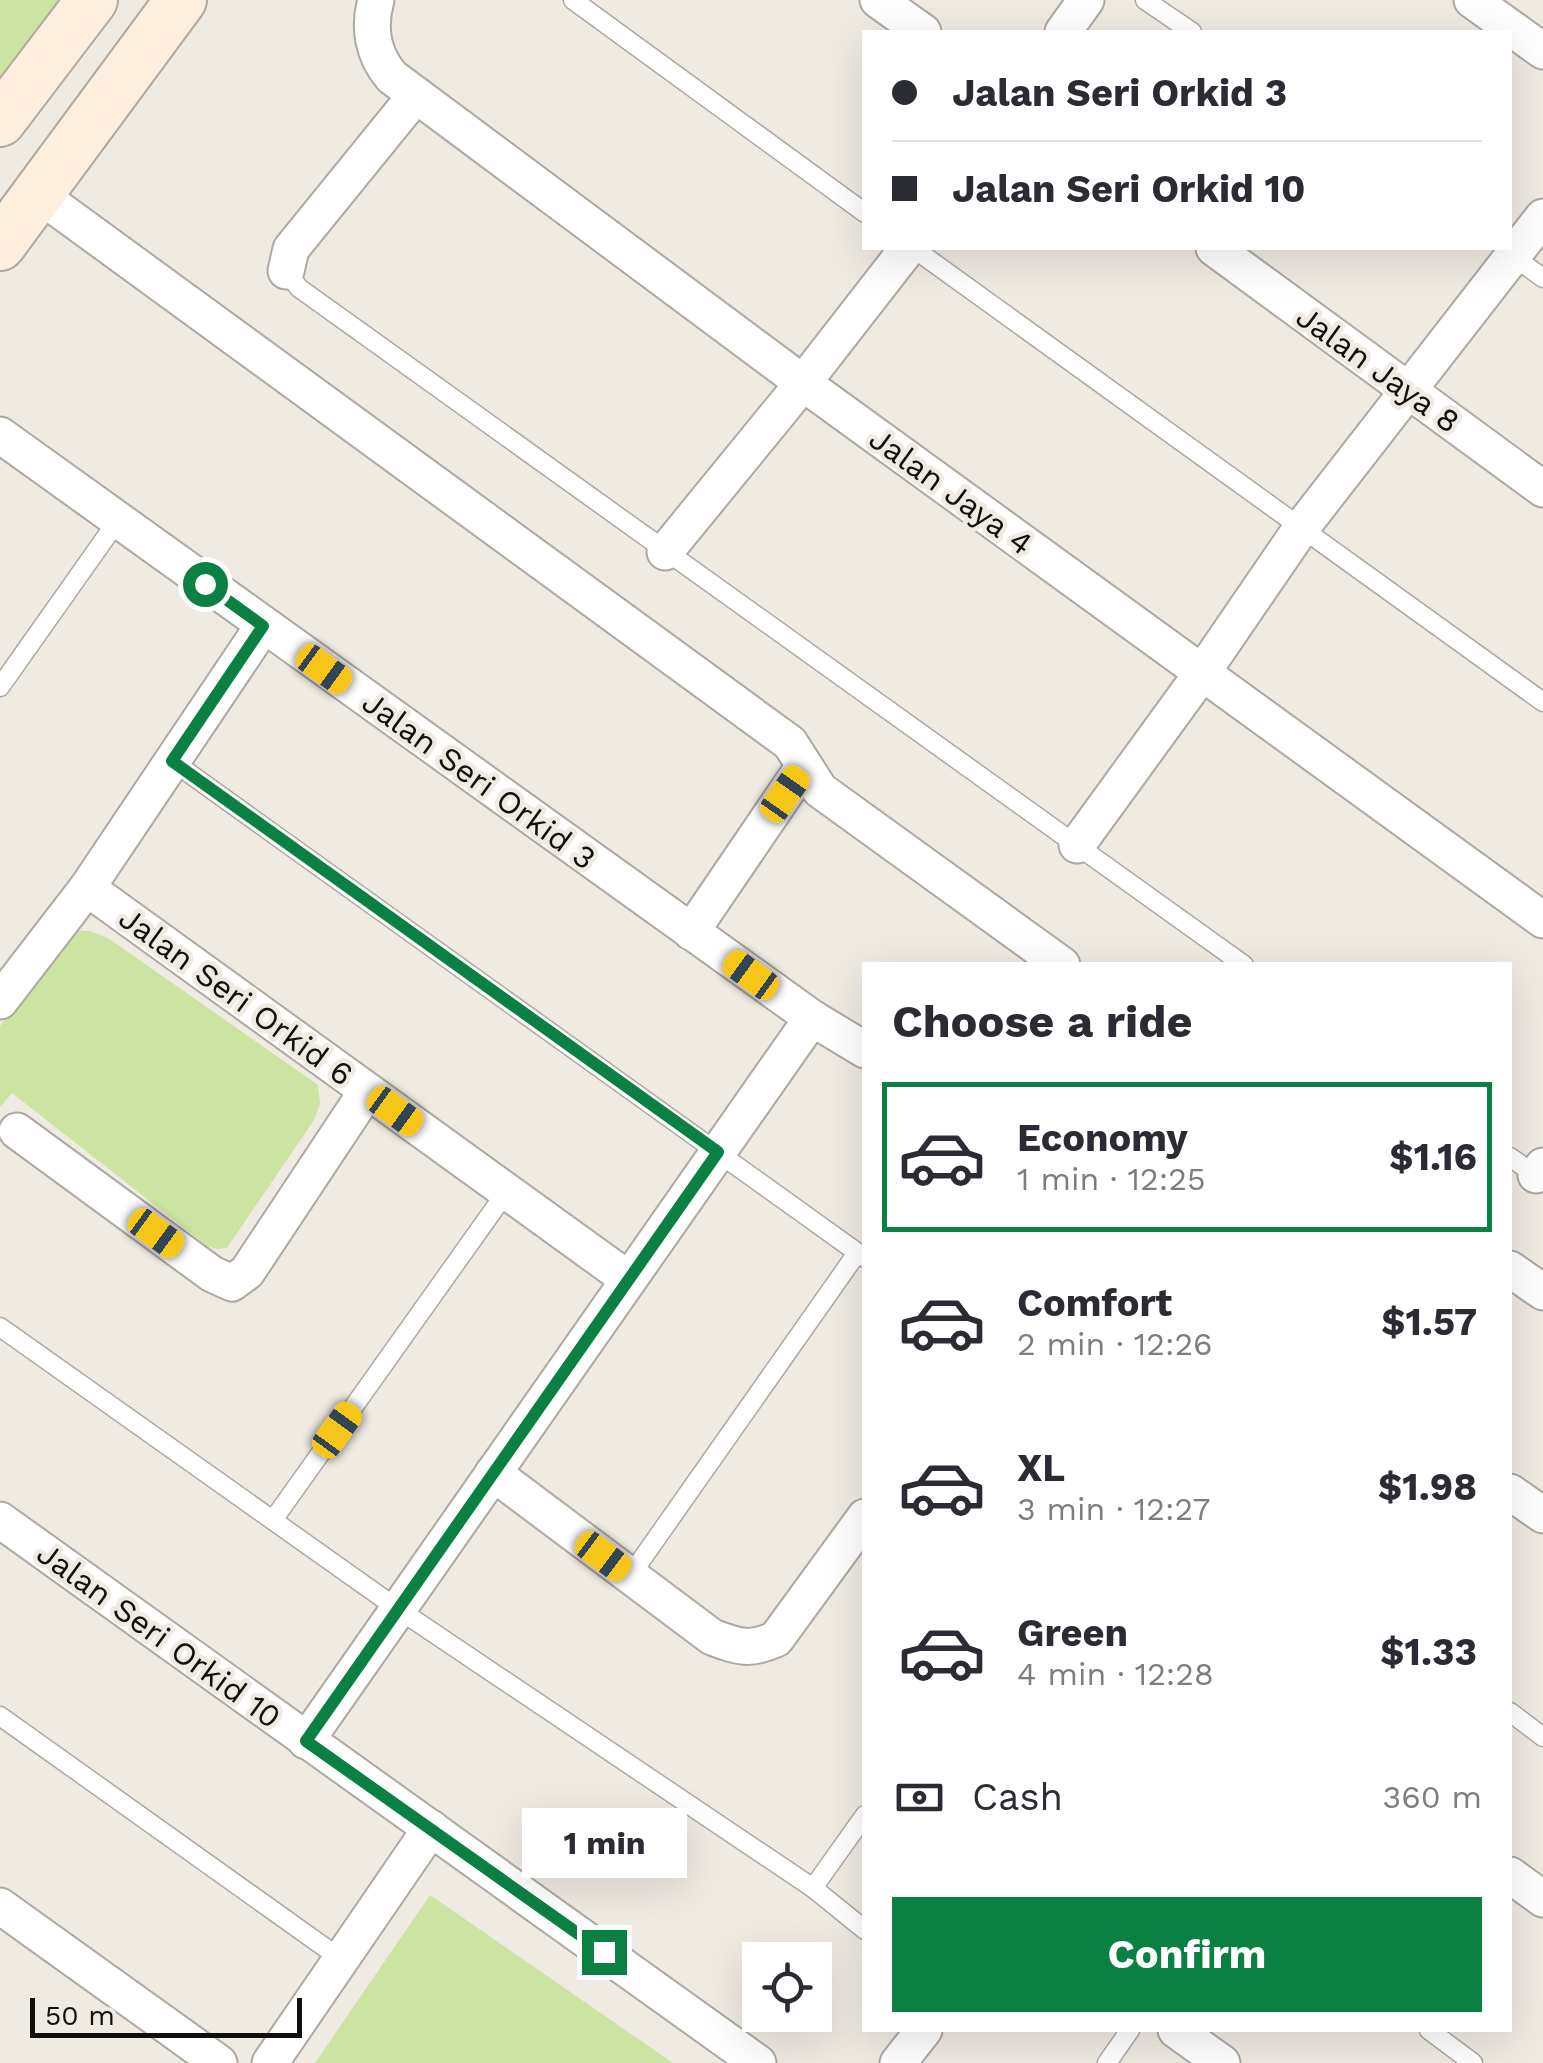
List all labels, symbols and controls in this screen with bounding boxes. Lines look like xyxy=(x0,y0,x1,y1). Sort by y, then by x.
text: Jalan Seri Orkid 3 xyxy=(952,71,1287,115)
text: Jalan Seri Orkid 10 xyxy=(952,167,1305,211)
street label: Jalan Jaya 8 xyxy=(1289,297,1467,441)
street label: Jalan Jaya 4 xyxy=(862,419,1040,563)
route start xyxy=(183,562,228,607)
car xyxy=(291,639,357,699)
street label: Jalan Seri Orkid 3 xyxy=(355,683,603,877)
car xyxy=(756,761,814,827)
street label: Jalan Seri Orkid 6 xyxy=(112,898,360,1094)
car xyxy=(718,945,784,1005)
text: Choose a ride xyxy=(892,995,1192,1048)
car xyxy=(362,1081,428,1141)
icon: car xyxy=(897,1112,987,1202)
text: Economy xyxy=(1017,1116,1188,1160)
text: $1.16 xyxy=(1389,1135,1477,1179)
text: 1 min · 12:25 xyxy=(1017,1160,1206,1198)
car xyxy=(123,1203,189,1263)
icon: car xyxy=(897,1277,987,1367)
text: Comfort xyxy=(1017,1281,1172,1325)
text: $1.57 xyxy=(1381,1300,1477,1344)
text: 2 min · 12:26 xyxy=(1017,1325,1213,1363)
car xyxy=(307,1397,367,1463)
icon: car xyxy=(897,1442,987,1532)
text: XL xyxy=(1017,1446,1065,1490)
text: $1.98 xyxy=(1378,1465,1477,1509)
text: 3 min · 12:27 xyxy=(1017,1490,1210,1528)
car xyxy=(570,1526,636,1586)
street label: Jalan Seri Orkid 10 xyxy=(30,1534,288,1736)
icon: car xyxy=(897,1607,987,1697)
text: Green xyxy=(1017,1611,1128,1655)
text: $1.33 xyxy=(1380,1630,1477,1674)
text: 4 min · 12:28 xyxy=(1017,1655,1214,1693)
icon: cash xyxy=(892,1770,947,1825)
text: Cash xyxy=(972,1775,1063,1819)
text: 360 m xyxy=(1383,1778,1482,1816)
callout: 1 min xyxy=(522,1807,686,1877)
text: 1 min xyxy=(563,1824,646,1862)
button: Confirm xyxy=(892,1897,1482,2012)
route end xyxy=(582,1930,627,1975)
map controls xyxy=(742,1942,832,2032)
button: locate xyxy=(742,1942,832,2032)
scale bar xyxy=(30,1993,302,2038)
text: 50 m xyxy=(45,1999,115,2032)

